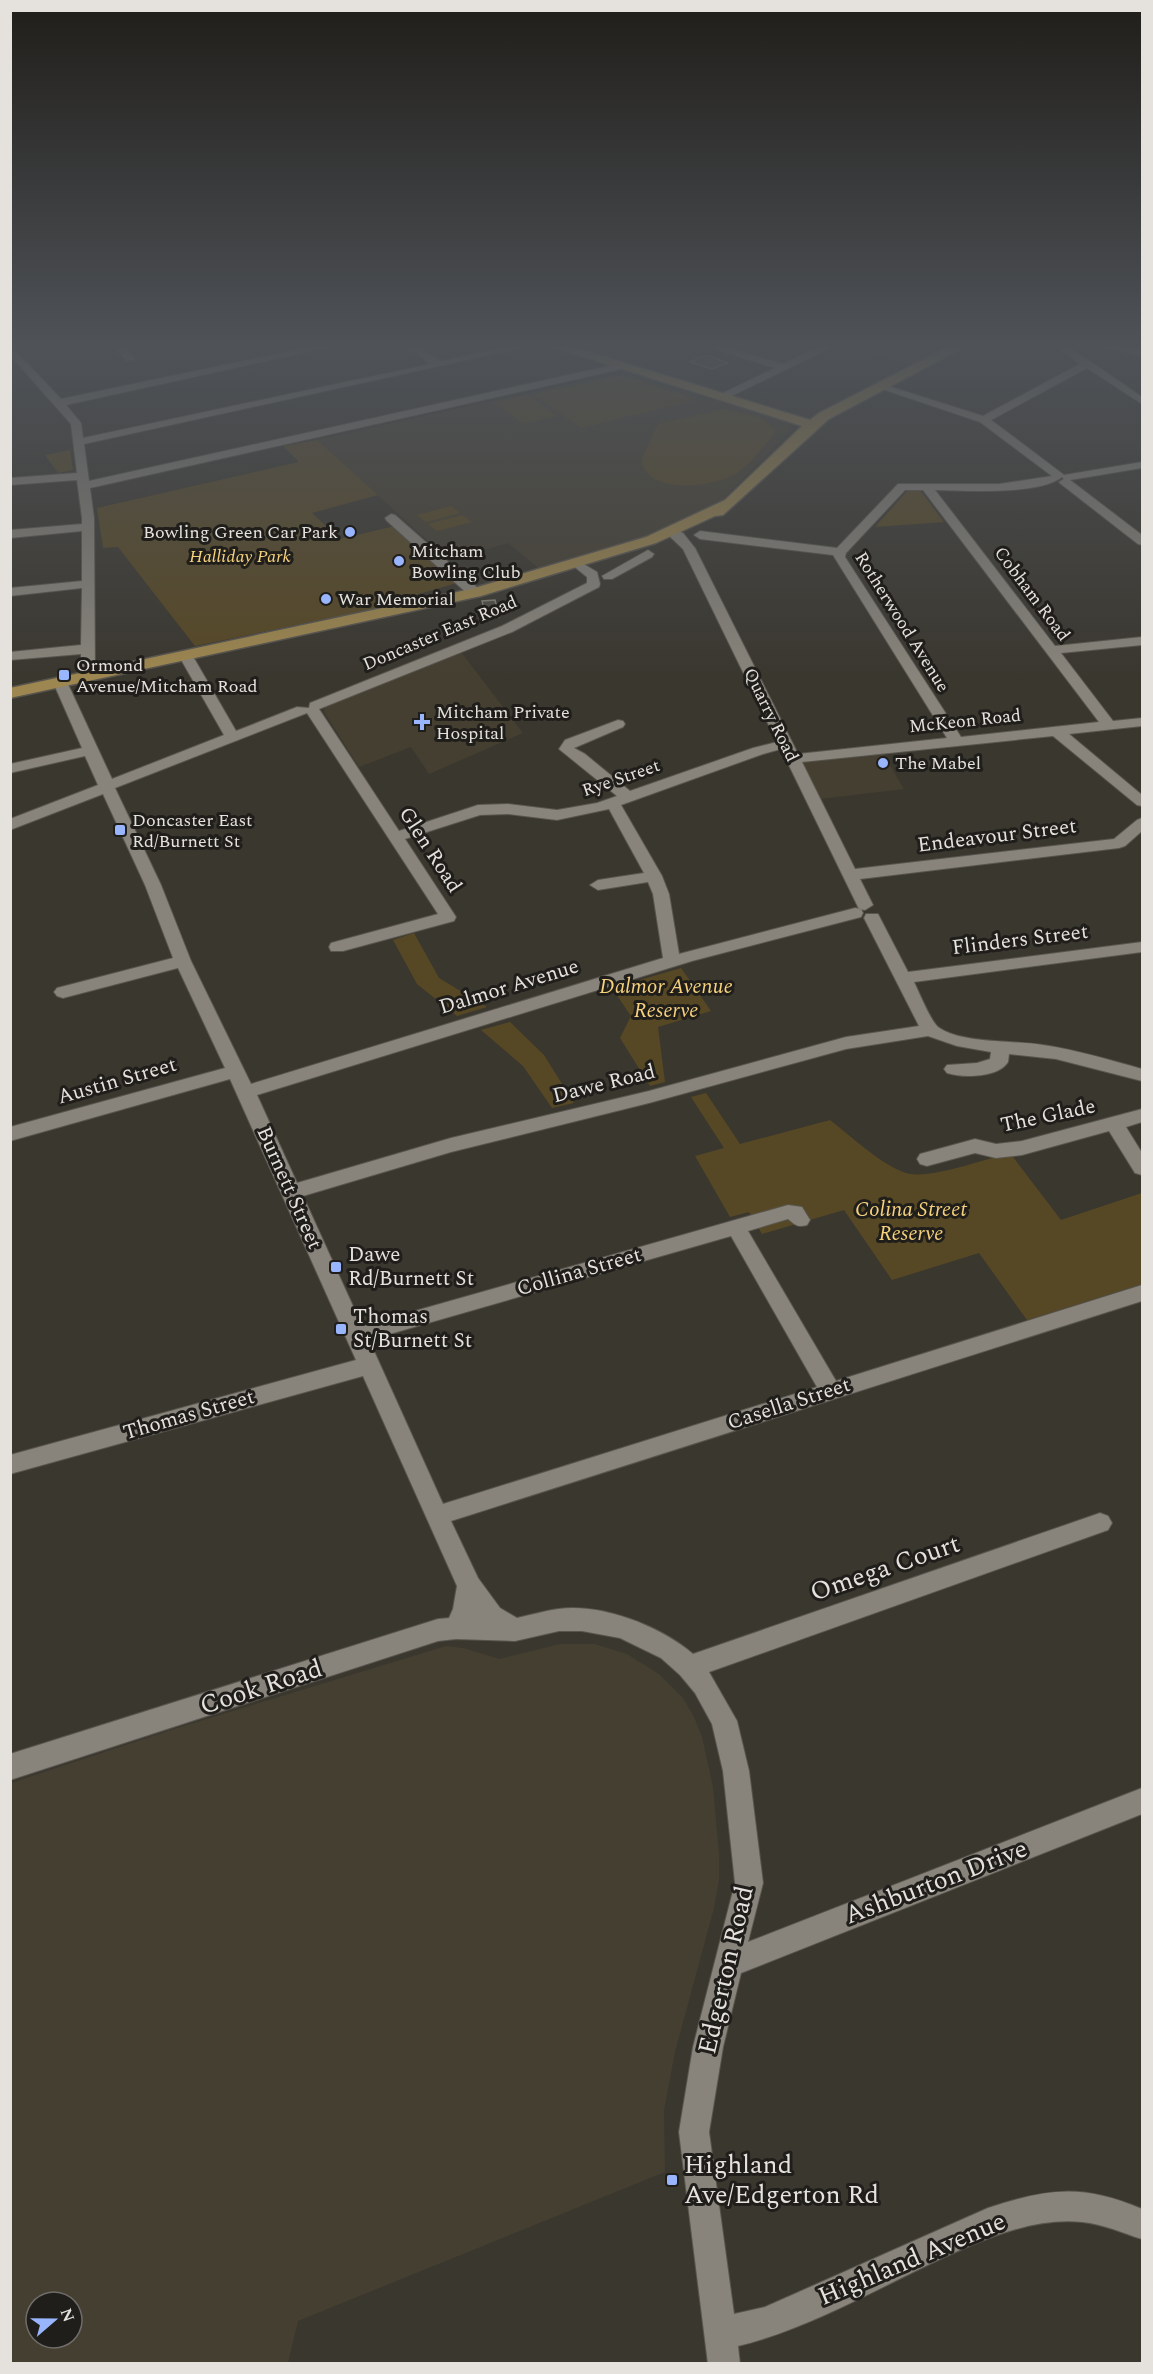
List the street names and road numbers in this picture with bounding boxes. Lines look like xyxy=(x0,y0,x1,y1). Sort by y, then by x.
street label: Cobham Road xyxy=(987,541,1077,647)
street label: Rotherwood Avenue xyxy=(848,546,956,698)
street label: Doncaster East Road xyxy=(359,588,521,678)
street label: Quarry Road xyxy=(737,663,805,767)
street label: McKeon Road xyxy=(908,702,1022,740)
street label: Rye Street xyxy=(578,752,664,804)
street label: Glen Road xyxy=(390,800,470,900)
street label: Endeavour Street xyxy=(916,810,1078,862)
street label: Flinders Street xyxy=(950,916,1090,964)
street label: Dalmor Avenue xyxy=(435,951,583,1023)
street label: Austin Street xyxy=(54,1049,180,1113)
street label: Dawe Road xyxy=(549,1056,659,1112)
street label: The Glade xyxy=(998,1090,1098,1142)
street label: Burnett Street xyxy=(248,1121,330,1255)
street label: Collina Street xyxy=(513,1239,645,1305)
street label: Casella Street xyxy=(723,1369,855,1439)
street label: Thomas Street xyxy=(120,1381,258,1449)
street label: Omega Court xyxy=(805,1524,965,1612)
street label: Cook Road xyxy=(195,1648,327,1726)
street label: Ashburton Drive xyxy=(839,1829,1033,1935)
street label: Edgerton Road xyxy=(687,1882,765,2058)
street label: Highland Avenue xyxy=(812,2201,1012,2317)

